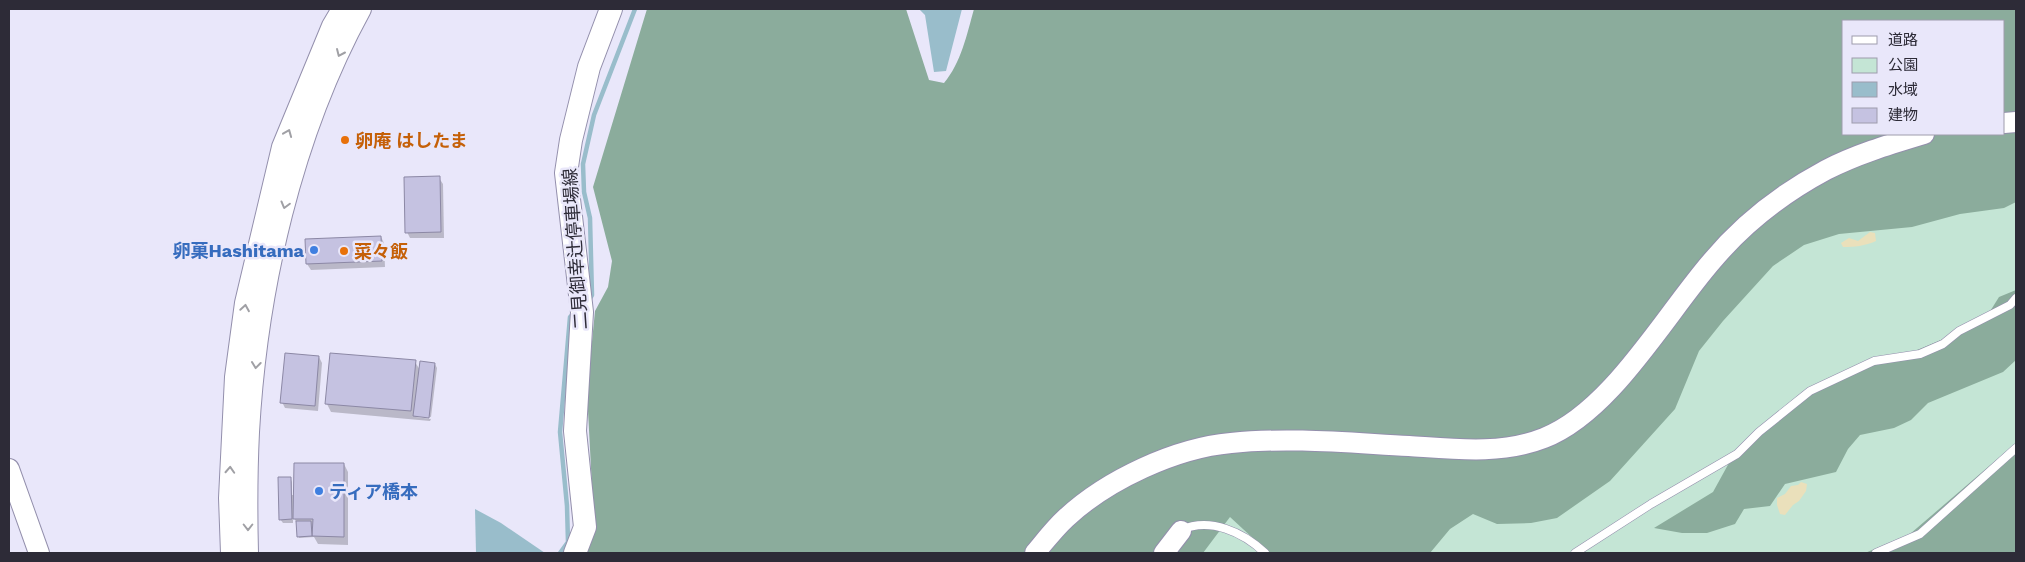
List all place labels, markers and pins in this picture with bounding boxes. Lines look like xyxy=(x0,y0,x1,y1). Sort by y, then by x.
place label: 卵庵 はしたま xyxy=(355,130,468,151)
marker: 卵庵 はしたま xyxy=(339,134,351,146)
place label: 卵菓Hashitama xyxy=(172,240,305,261)
place label: 菜々飯 xyxy=(354,241,408,262)
marker: 卵菓Hashitama xyxy=(308,244,320,256)
marker: 菜々飯 xyxy=(338,245,350,257)
place label: ティア橋本 xyxy=(329,481,418,502)
marker: ティア橋本 xyxy=(313,485,325,497)

